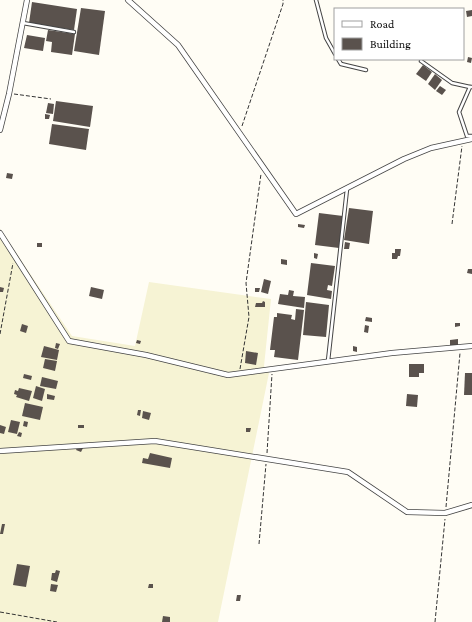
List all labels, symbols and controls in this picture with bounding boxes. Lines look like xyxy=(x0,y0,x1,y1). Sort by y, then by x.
legend xyxy=(334,8,464,60)
text: Road xyxy=(370,17,395,31)
text: Building xyxy=(370,37,411,51)

